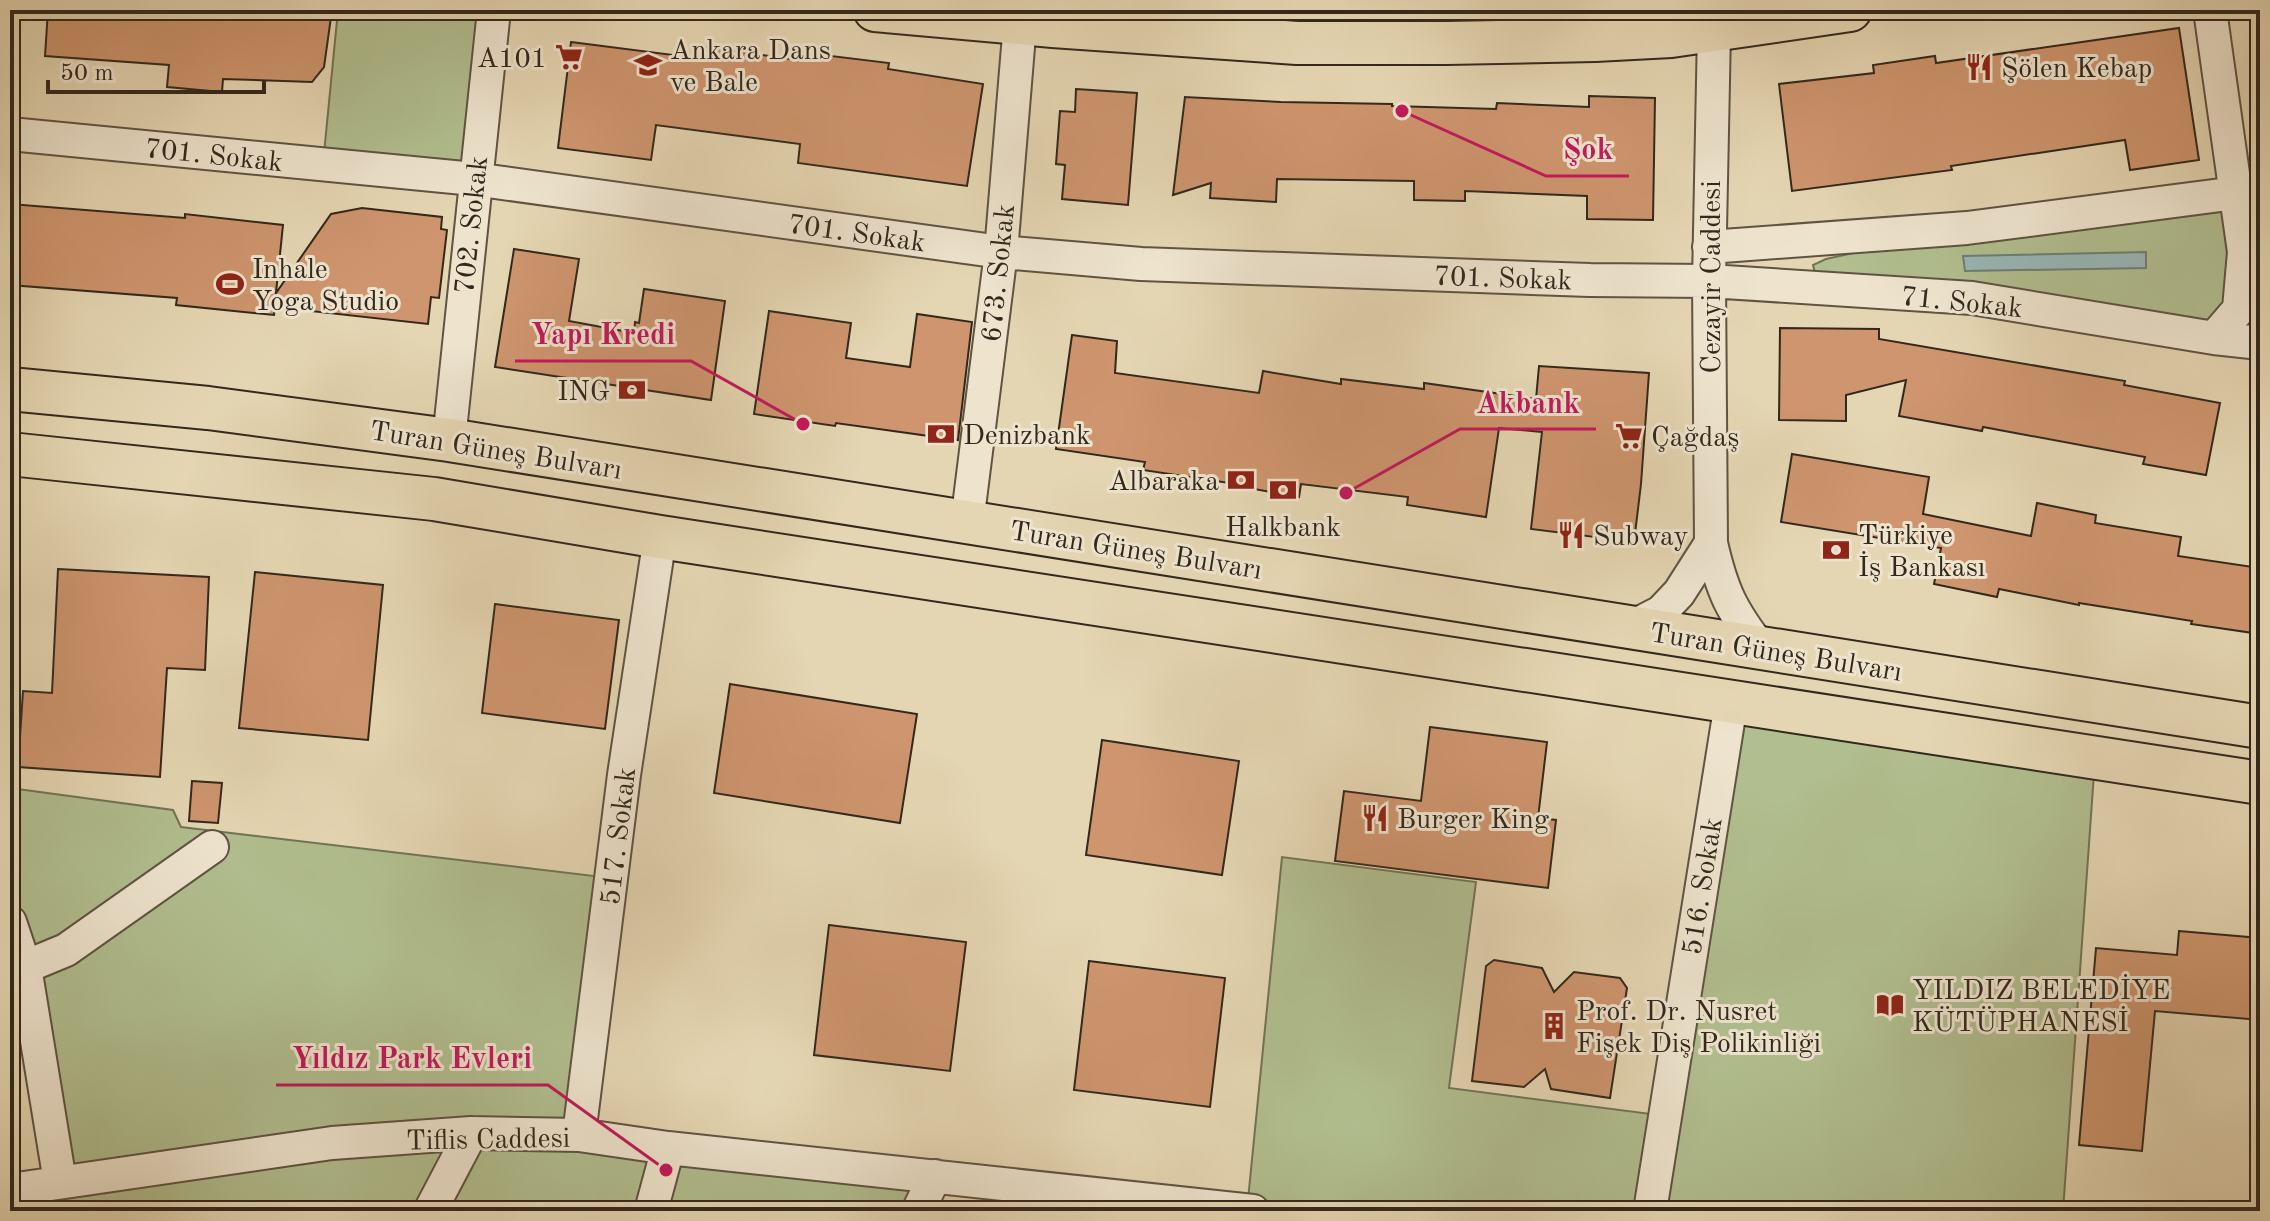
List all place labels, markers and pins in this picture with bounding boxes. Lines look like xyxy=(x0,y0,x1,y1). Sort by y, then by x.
place label: Ankara Dans ve Bale xyxy=(670,38,831,98)
supermarket icon: A101 xyxy=(554,42,584,72)
place label: A101 xyxy=(477,46,547,74)
school or university icon: Ankara Dans ve Bale xyxy=(633,50,663,80)
restaurant icon: Şölen Kebap xyxy=(1964,52,1994,82)
place label: Şölen Kebap xyxy=(2001,56,2152,84)
callout: Şok xyxy=(1546,122,1629,176)
place label: Inhale Yoga Studio xyxy=(252,257,399,317)
sports icon: Inhale Yoga Studio xyxy=(215,269,245,299)
callout: Yapı Kredi xyxy=(515,307,691,361)
bank icon: ING xyxy=(617,375,647,405)
callout: Akbank xyxy=(1460,375,1596,429)
place label: ING xyxy=(557,379,610,407)
bank icon: Denizbank xyxy=(926,419,956,449)
supermarket icon: Çağdaş xyxy=(1614,421,1644,451)
place label: Denizbank xyxy=(963,423,1091,451)
place label: Çağdaş xyxy=(1651,425,1739,453)
bank icon: Albaraka xyxy=(1226,465,1256,495)
place label: Albaraka xyxy=(1108,469,1219,497)
bank icon: Halkbank xyxy=(1268,475,1298,505)
place label: Halkbank xyxy=(1225,515,1341,543)
restaurant icon: Subway xyxy=(1556,520,1586,550)
place label: Türkiye İş Bankası xyxy=(1858,523,1985,583)
place label: Subway xyxy=(1593,524,1688,552)
bank icon: Türkiye İş Bankası xyxy=(1821,535,1851,565)
restaurant icon: Burger King xyxy=(1360,803,1390,833)
place label: Burger King xyxy=(1397,807,1549,835)
place label: YILDIZ BELEDİYE KÜTÜPHANESİ xyxy=(1912,974,2170,1038)
library icon: YILDIZ BELEDİYE KÜTÜPHANESİ xyxy=(1875,990,1905,1020)
place label: Prof. Dr. Nusret Fişek Diş Polikinliği xyxy=(1576,999,1821,1059)
building icon: Prof. Dr. Nusret Fişek Diş Polikinliği xyxy=(1539,1011,1569,1041)
callout: Yıldız Park Evleri xyxy=(276,1031,548,1085)

